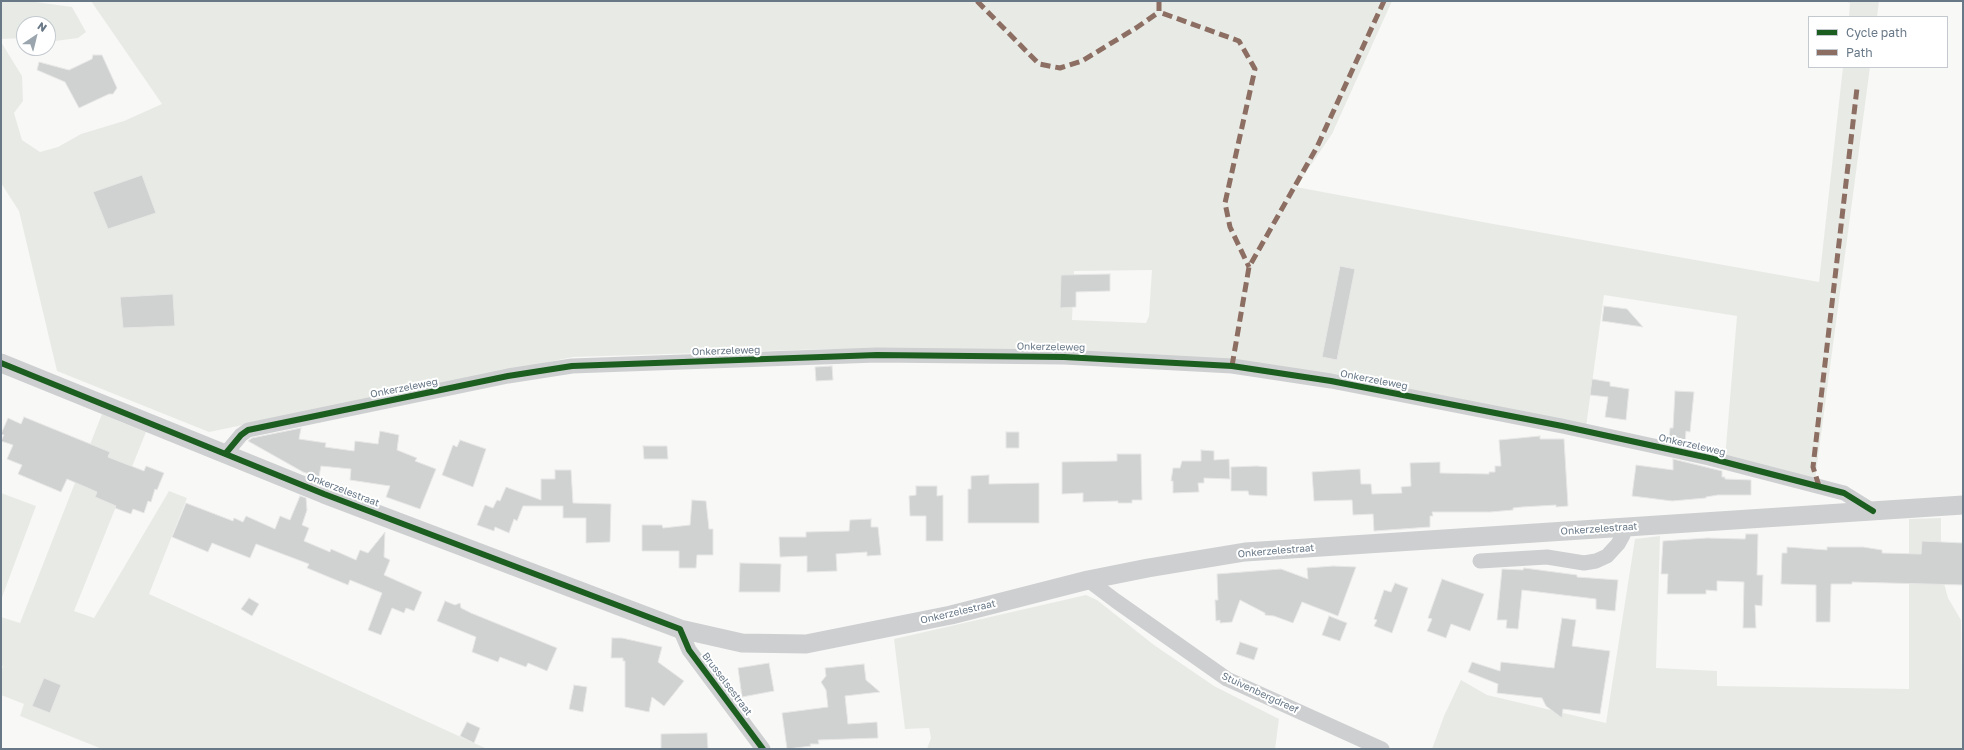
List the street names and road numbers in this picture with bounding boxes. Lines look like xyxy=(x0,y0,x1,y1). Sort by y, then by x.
street label: Onkerzeleweg xyxy=(1017,340,1085,354)
street label: Onkerzeleweg xyxy=(692,344,760,358)
street label: Onkerzeleweg xyxy=(1339,368,1409,392)
street label: Onkerzeleweg xyxy=(369,376,439,400)
street label: Onkerzeleweg xyxy=(1657,431,1727,459)
street label: Onkerzelestraat xyxy=(305,471,381,509)
street label: Onkerzelestraat xyxy=(1560,520,1638,538)
street label: Onkerzelestraat xyxy=(1237,542,1315,560)
street label: Onkerzelestraat xyxy=(919,598,997,626)
street label: Brusselsestraat xyxy=(699,650,755,718)
street label: Stuivenbergdreef xyxy=(1220,670,1300,716)

